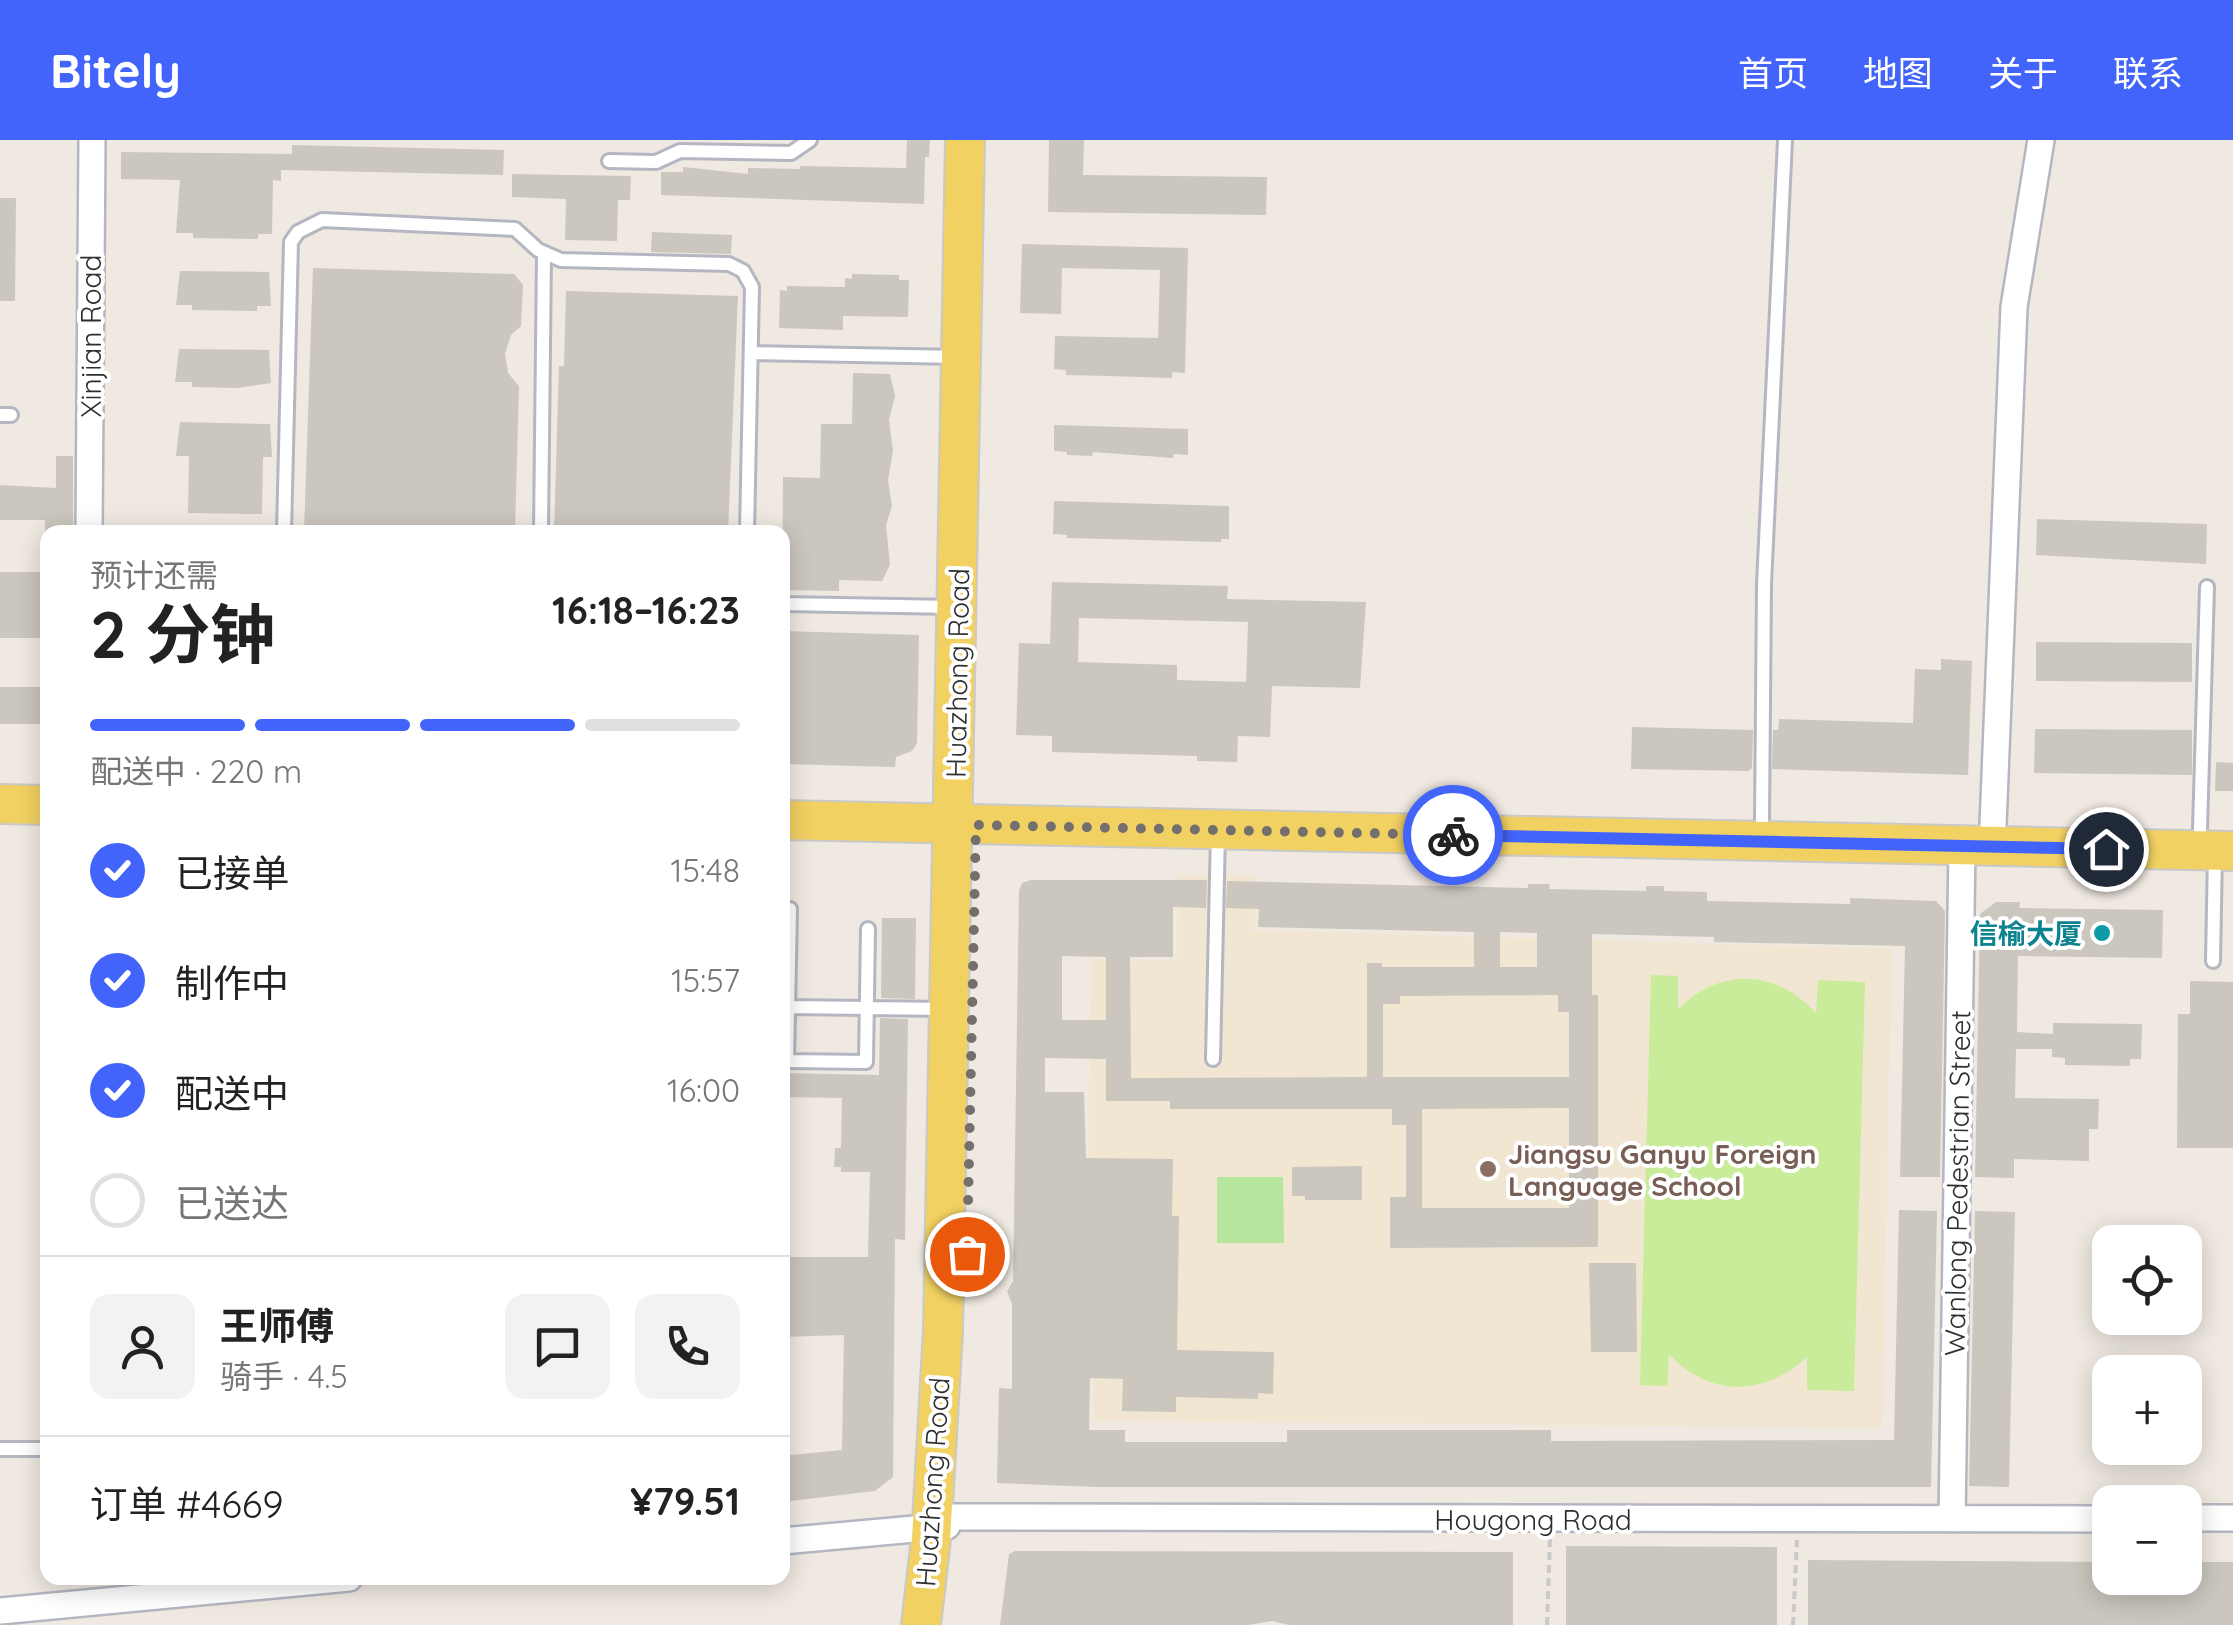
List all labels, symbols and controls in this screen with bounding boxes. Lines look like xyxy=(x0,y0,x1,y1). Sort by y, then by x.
text: Bitely xyxy=(50,40,181,100)
text: 首页 xyxy=(1738,51,1808,95)
text: 地图 xyxy=(1863,51,1933,95)
text: 关于 xyxy=(1988,51,2058,95)
text: 联系 xyxy=(2113,51,2183,95)
street label: Xinjian Road xyxy=(73,255,108,417)
text: 预计还需 xyxy=(90,555,218,595)
street label: Huazhong Road xyxy=(938,568,976,778)
text: 16:18–16:23 xyxy=(552,586,740,634)
text: 2 分钟 xyxy=(90,593,275,674)
text: 配送中 · 220 m xyxy=(90,751,302,791)
courier xyxy=(1403,785,1503,885)
pin xyxy=(2064,807,2149,892)
icon: bike xyxy=(1426,808,1481,863)
icon: home xyxy=(2079,822,2134,877)
icon: check xyxy=(90,843,145,898)
text: 已接单 xyxy=(175,849,289,897)
text: 15:48 xyxy=(671,850,740,890)
place label: 信榆大厦 xyxy=(1970,916,2082,951)
marker: 信榆大厦 xyxy=(2091,922,2113,944)
icon: check xyxy=(90,953,145,1008)
text: 制作中 xyxy=(175,959,289,1007)
text: 15:57 xyxy=(671,960,740,1000)
street label: Wanlong Pedestrian Street xyxy=(1936,1010,1978,1356)
icon: check xyxy=(90,1063,145,1118)
text: 配送中 xyxy=(175,1069,289,1117)
text: 16:00 xyxy=(667,1070,740,1110)
place label: Jiangsu Ganyu Foreign Language School xyxy=(1508,1136,1816,1203)
marker: Jiangsu Ganyu Foreign Language School xyxy=(1477,1158,1499,1180)
text: 已送达 xyxy=(175,1179,289,1227)
pin xyxy=(925,1212,1010,1297)
map controls xyxy=(2092,1225,2202,1595)
button: locate xyxy=(2092,1225,2202,1335)
icon: bag xyxy=(940,1227,995,1282)
button: person xyxy=(90,1294,195,1399)
button: chat xyxy=(505,1294,610,1399)
button: phone xyxy=(635,1294,740,1399)
text: 王师傅 xyxy=(220,1302,334,1350)
button: + xyxy=(2092,1355,2202,1465)
text: 骑手 · 4.5 xyxy=(220,1356,348,1396)
street label: Huazhong Road xyxy=(907,1376,957,1588)
text: ¥79.51 xyxy=(630,1477,740,1525)
text: 订单 #4669 xyxy=(90,1480,283,1528)
button: − xyxy=(2092,1485,2202,1595)
street label: Hougong Road xyxy=(1434,1502,1632,1537)

